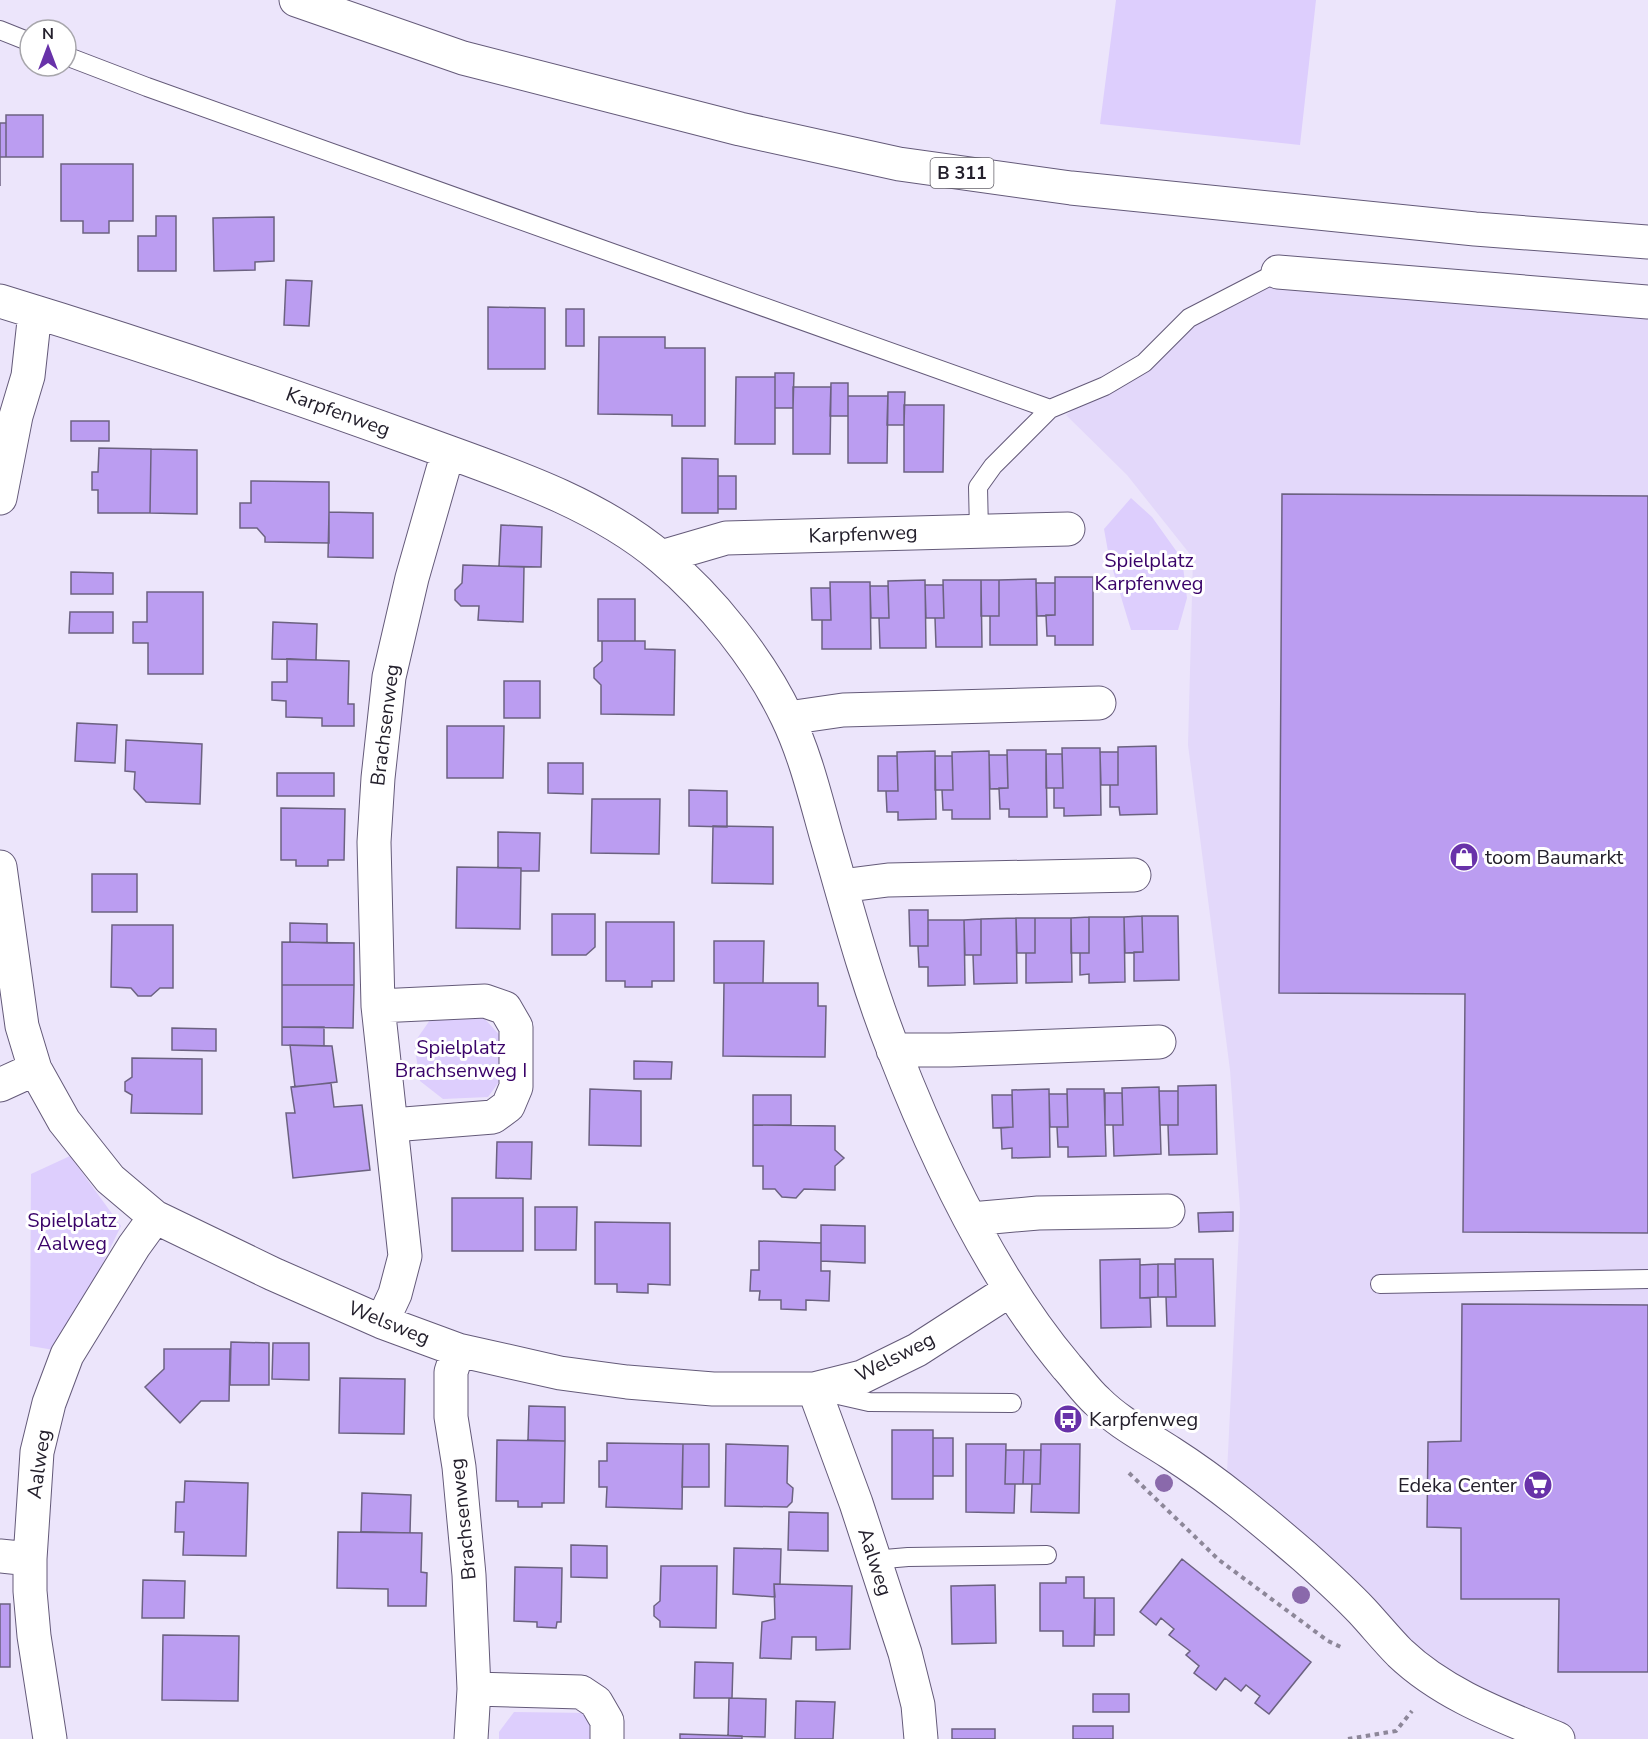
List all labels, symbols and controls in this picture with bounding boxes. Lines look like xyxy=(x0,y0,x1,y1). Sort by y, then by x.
north arrow xyxy=(18,18,78,78)
text: N xyxy=(42,23,54,45)
road number: B 311 xyxy=(930,158,994,188)
street label: Karpfenweg xyxy=(282,381,394,443)
street label: Karpfenweg xyxy=(808,519,918,549)
park label: Spielplatz Karpfenweg xyxy=(1094,547,1204,597)
street label: Brachsenweg xyxy=(364,663,406,787)
shop icon: toom Baumarkt xyxy=(1448,841,1480,873)
place label: toom Baumarkt xyxy=(1485,844,1624,871)
park label: Spielplatz Brachsenweg I xyxy=(395,1034,527,1084)
park label: Spielplatz Aalweg xyxy=(27,1207,117,1257)
street label: Welsweg xyxy=(344,1294,434,1352)
street label: Welsweg xyxy=(851,1326,939,1388)
bus stop icon: Karpfenweg xyxy=(1052,1403,1084,1435)
place label: Karpfenweg xyxy=(1089,1406,1198,1433)
street label: Aalweg xyxy=(21,1428,57,1500)
street label: Brachsenweg xyxy=(443,1457,483,1581)
supermarket icon: Edeka Center xyxy=(1522,1469,1554,1501)
place label: Edeka Center xyxy=(1398,1472,1517,1499)
street label: Aalweg xyxy=(851,1525,899,1599)

